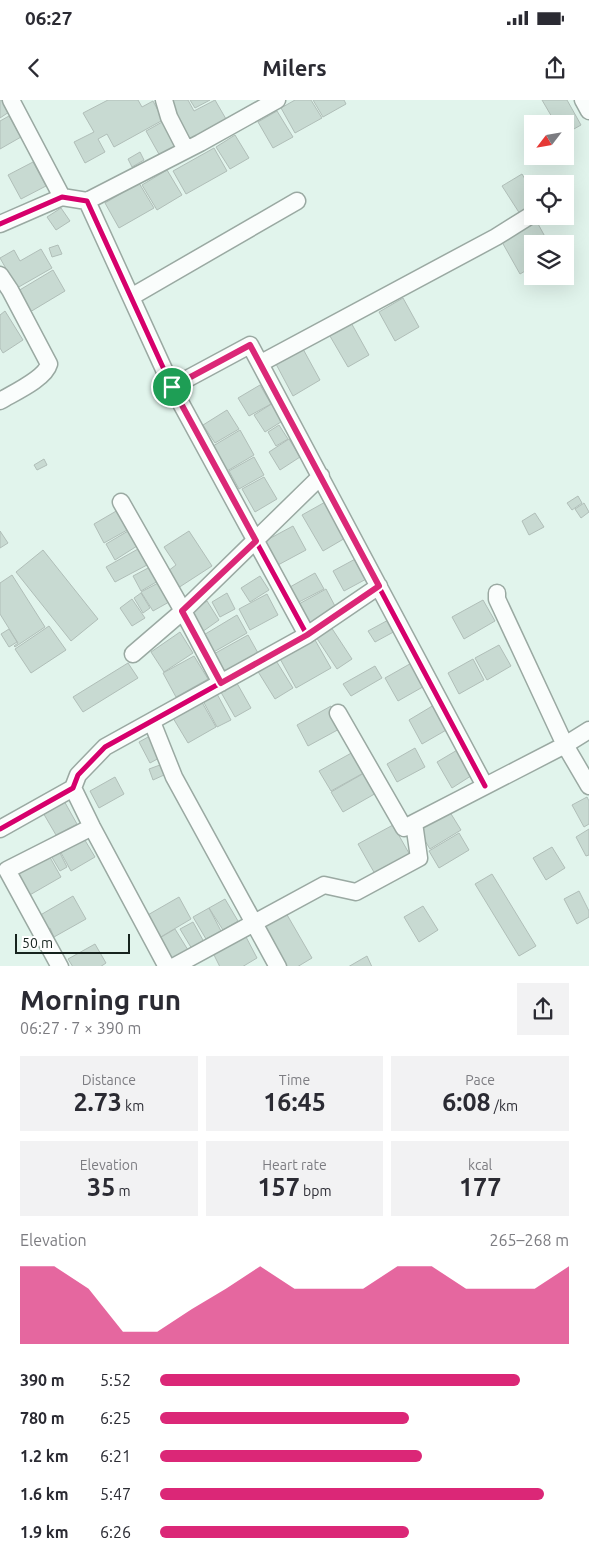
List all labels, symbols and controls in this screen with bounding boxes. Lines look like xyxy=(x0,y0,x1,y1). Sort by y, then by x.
text: 06:27 xyxy=(25,7,73,29)
icon: back xyxy=(20,54,48,82)
icon: share xyxy=(541,54,569,82)
text: Milers xyxy=(262,55,327,80)
north arrow xyxy=(524,115,574,165)
map controls xyxy=(524,115,574,285)
button: locate xyxy=(524,175,574,225)
button: layers xyxy=(524,235,574,285)
pin xyxy=(151,366,193,408)
icon: arrive xyxy=(158,373,186,401)
scale bar xyxy=(15,932,130,955)
text: 50 m xyxy=(22,935,53,951)
button: share xyxy=(517,983,569,1035)
text: Morning run xyxy=(20,984,181,1015)
text: 06:27 · 7 × 390 m xyxy=(20,1019,141,1037)
text: Distance xyxy=(82,1072,136,1088)
text: Time xyxy=(279,1072,310,1088)
text: Pace xyxy=(465,1072,495,1088)
text: 2.73 xyxy=(73,1088,122,1116)
text: 16:45 xyxy=(263,1088,326,1116)
text: 6:08 xyxy=(442,1088,491,1116)
text: km xyxy=(122,1098,144,1114)
text: /km xyxy=(491,1098,518,1114)
text: Elevation xyxy=(80,1157,138,1173)
text: Heart rate xyxy=(262,1157,327,1173)
text: kcal xyxy=(468,1157,492,1173)
text: 35 xyxy=(87,1173,115,1201)
text: 157 xyxy=(258,1173,300,1201)
text: 177 xyxy=(459,1173,501,1201)
text: m xyxy=(115,1183,131,1199)
text: bpm xyxy=(300,1183,331,1199)
text: Elevation xyxy=(20,1231,87,1249)
text: 265–268 m xyxy=(489,1231,569,1249)
text: 390 m xyxy=(20,1371,65,1389)
text: 5:52 xyxy=(100,1371,131,1389)
text: 780 m xyxy=(20,1409,65,1427)
text: 6:25 xyxy=(100,1409,131,1427)
text: 1.2 km xyxy=(20,1447,69,1465)
text: 6:21 xyxy=(100,1447,131,1465)
text: 1.6 km xyxy=(20,1485,69,1503)
text: 5:47 xyxy=(100,1485,131,1503)
text: 1.9 km xyxy=(20,1523,69,1541)
text: 6:26 xyxy=(100,1523,131,1541)

